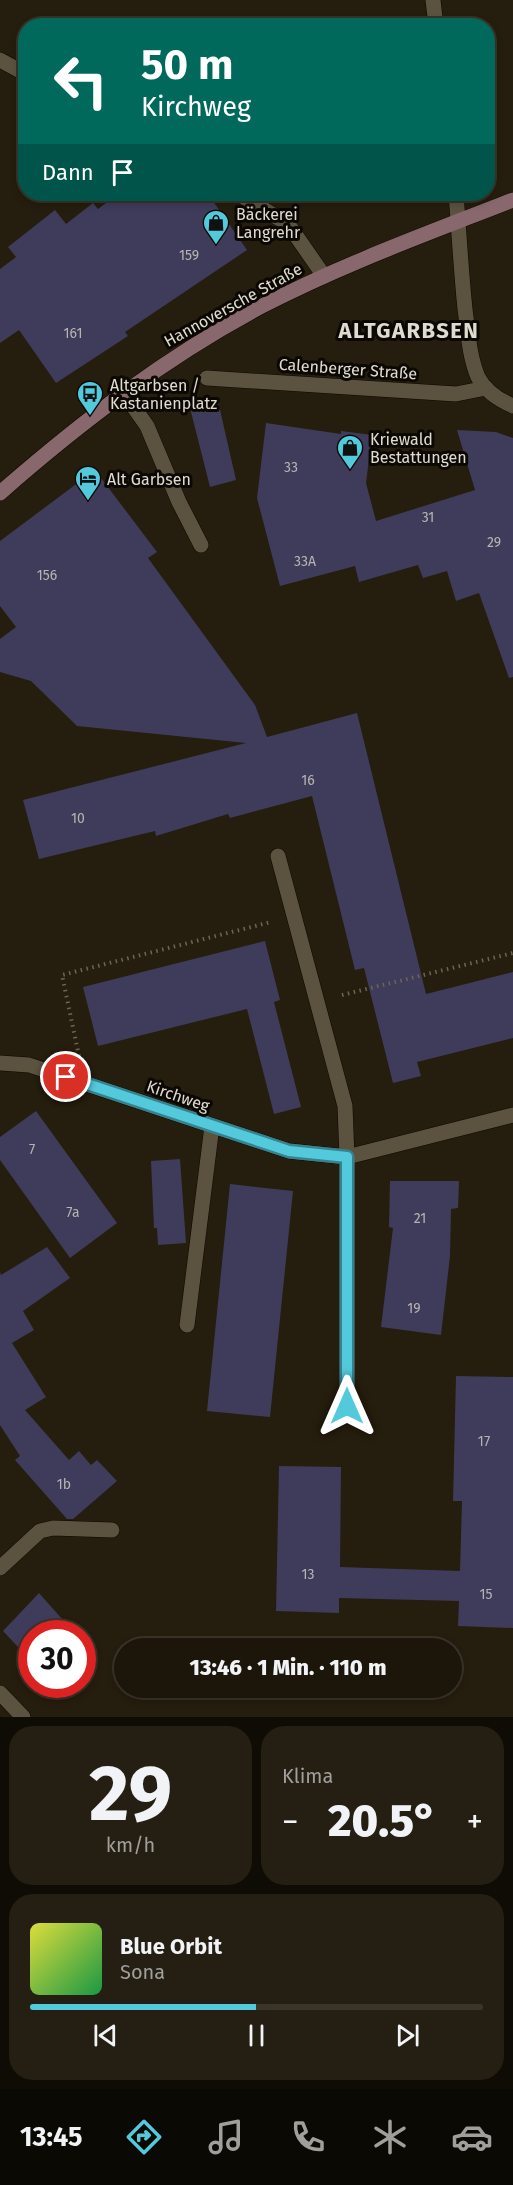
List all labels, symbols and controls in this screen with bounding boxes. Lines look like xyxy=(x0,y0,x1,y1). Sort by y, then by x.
text: 50 m xyxy=(141,40,234,90)
icon: left xyxy=(42,42,120,120)
text: Kirchweg xyxy=(141,91,251,123)
icon: arrive xyxy=(106,156,139,189)
text: Dann xyxy=(42,159,94,186)
place label: Bäckerei Langrehr xyxy=(236,205,301,242)
shop icon: Bäckerei Langrehr xyxy=(201,208,231,246)
house number: 159 xyxy=(179,247,199,264)
street label: Hannoversche Straße xyxy=(161,259,305,351)
district label: ALTGARBSEN xyxy=(338,317,479,344)
house number: 161 xyxy=(64,325,82,342)
street label: Calenberger Straße xyxy=(278,355,418,383)
place label: Altgarbsen / Kastanienplatz xyxy=(110,376,217,413)
bus stop icon: Altgarbsen / Kastanienplatz xyxy=(75,379,105,417)
place label: Kriewald Bestattungen xyxy=(370,430,467,467)
shop icon: Kriewald Bestattungen xyxy=(335,433,365,471)
house number: 33 xyxy=(284,459,298,476)
hotel icon: Alt Garbsen xyxy=(73,464,103,502)
place label: Alt Garbsen xyxy=(107,470,191,489)
house number: 31 xyxy=(422,509,434,526)
house number: 29 xyxy=(487,534,501,551)
house number: 33A xyxy=(294,553,316,570)
house number: 156 xyxy=(37,567,57,584)
house number: 16 xyxy=(301,772,315,789)
house number: 10 xyxy=(71,810,85,827)
pin xyxy=(40,1051,91,1102)
icon: arrive xyxy=(49,1060,82,1093)
street label: Kirchweg xyxy=(144,1076,213,1116)
house number: 7 xyxy=(29,1141,35,1158)
house number: 7a xyxy=(66,1204,80,1221)
house number: 21 xyxy=(414,1210,426,1227)
house number: 19 xyxy=(407,1300,421,1317)
position arrow xyxy=(315,1374,379,1438)
house number: 17 xyxy=(478,1433,490,1450)
house number: 1b xyxy=(57,1476,71,1493)
house number: 13 xyxy=(301,1566,315,1583)
house number: 15 xyxy=(479,1586,493,1603)
speed limit sign: 30 xyxy=(18,1620,96,1698)
text: 13:46 · 1 Min. · 110 m xyxy=(190,1654,386,1681)
text: 29 xyxy=(89,1747,172,1841)
text: Klima xyxy=(282,1764,333,1788)
text: 20.5° xyxy=(328,1794,437,1848)
text: − xyxy=(282,1802,299,1842)
text: + xyxy=(467,1802,483,1842)
text: km/h xyxy=(106,1833,155,1857)
text: Blue Orbit xyxy=(120,1933,222,1960)
text: Sona xyxy=(120,1960,165,1984)
icon: previous xyxy=(89,2019,122,2052)
icon: pause xyxy=(240,2019,273,2052)
icon: next xyxy=(391,2019,424,2052)
icon: directions xyxy=(123,2116,165,2158)
icon: music xyxy=(205,2116,247,2158)
icon: phone xyxy=(287,2116,329,2158)
icon: climate xyxy=(369,2116,411,2158)
icon: car xyxy=(451,2116,493,2158)
text: 13:45 xyxy=(20,2121,82,2153)

